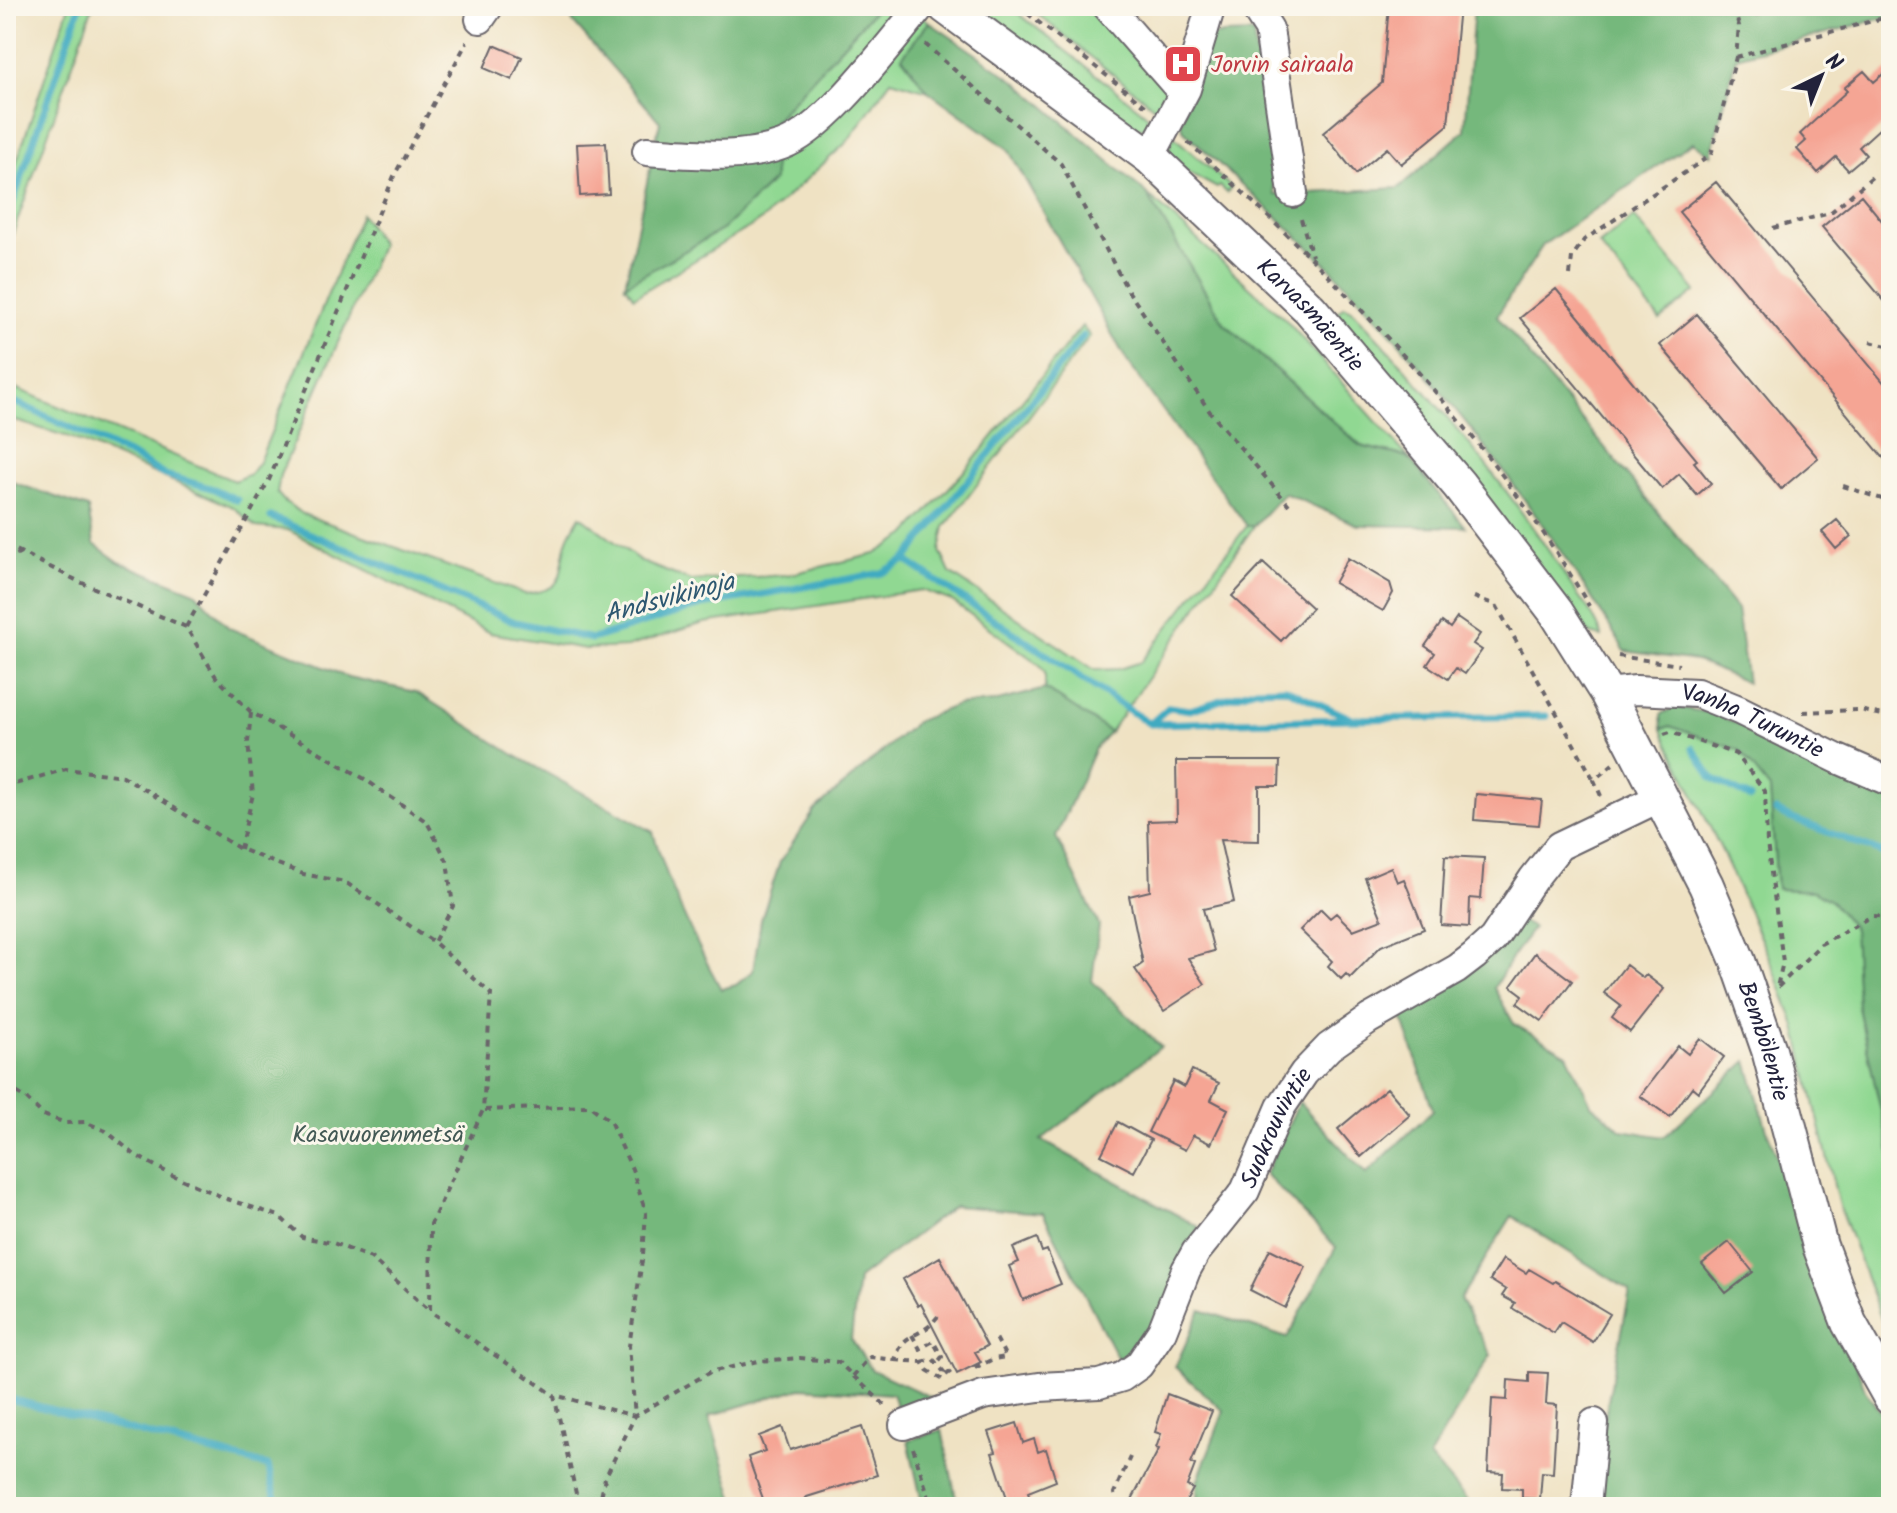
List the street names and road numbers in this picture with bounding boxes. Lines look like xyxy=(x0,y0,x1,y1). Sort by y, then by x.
street label: Karvasmäentie xyxy=(1246,249,1374,382)
street label: Vanha Turuntie xyxy=(1681,674,1831,770)
street label: Bembölentie xyxy=(1725,976,1800,1106)
street label: Suokrouvintie xyxy=(1230,1060,1324,1195)

